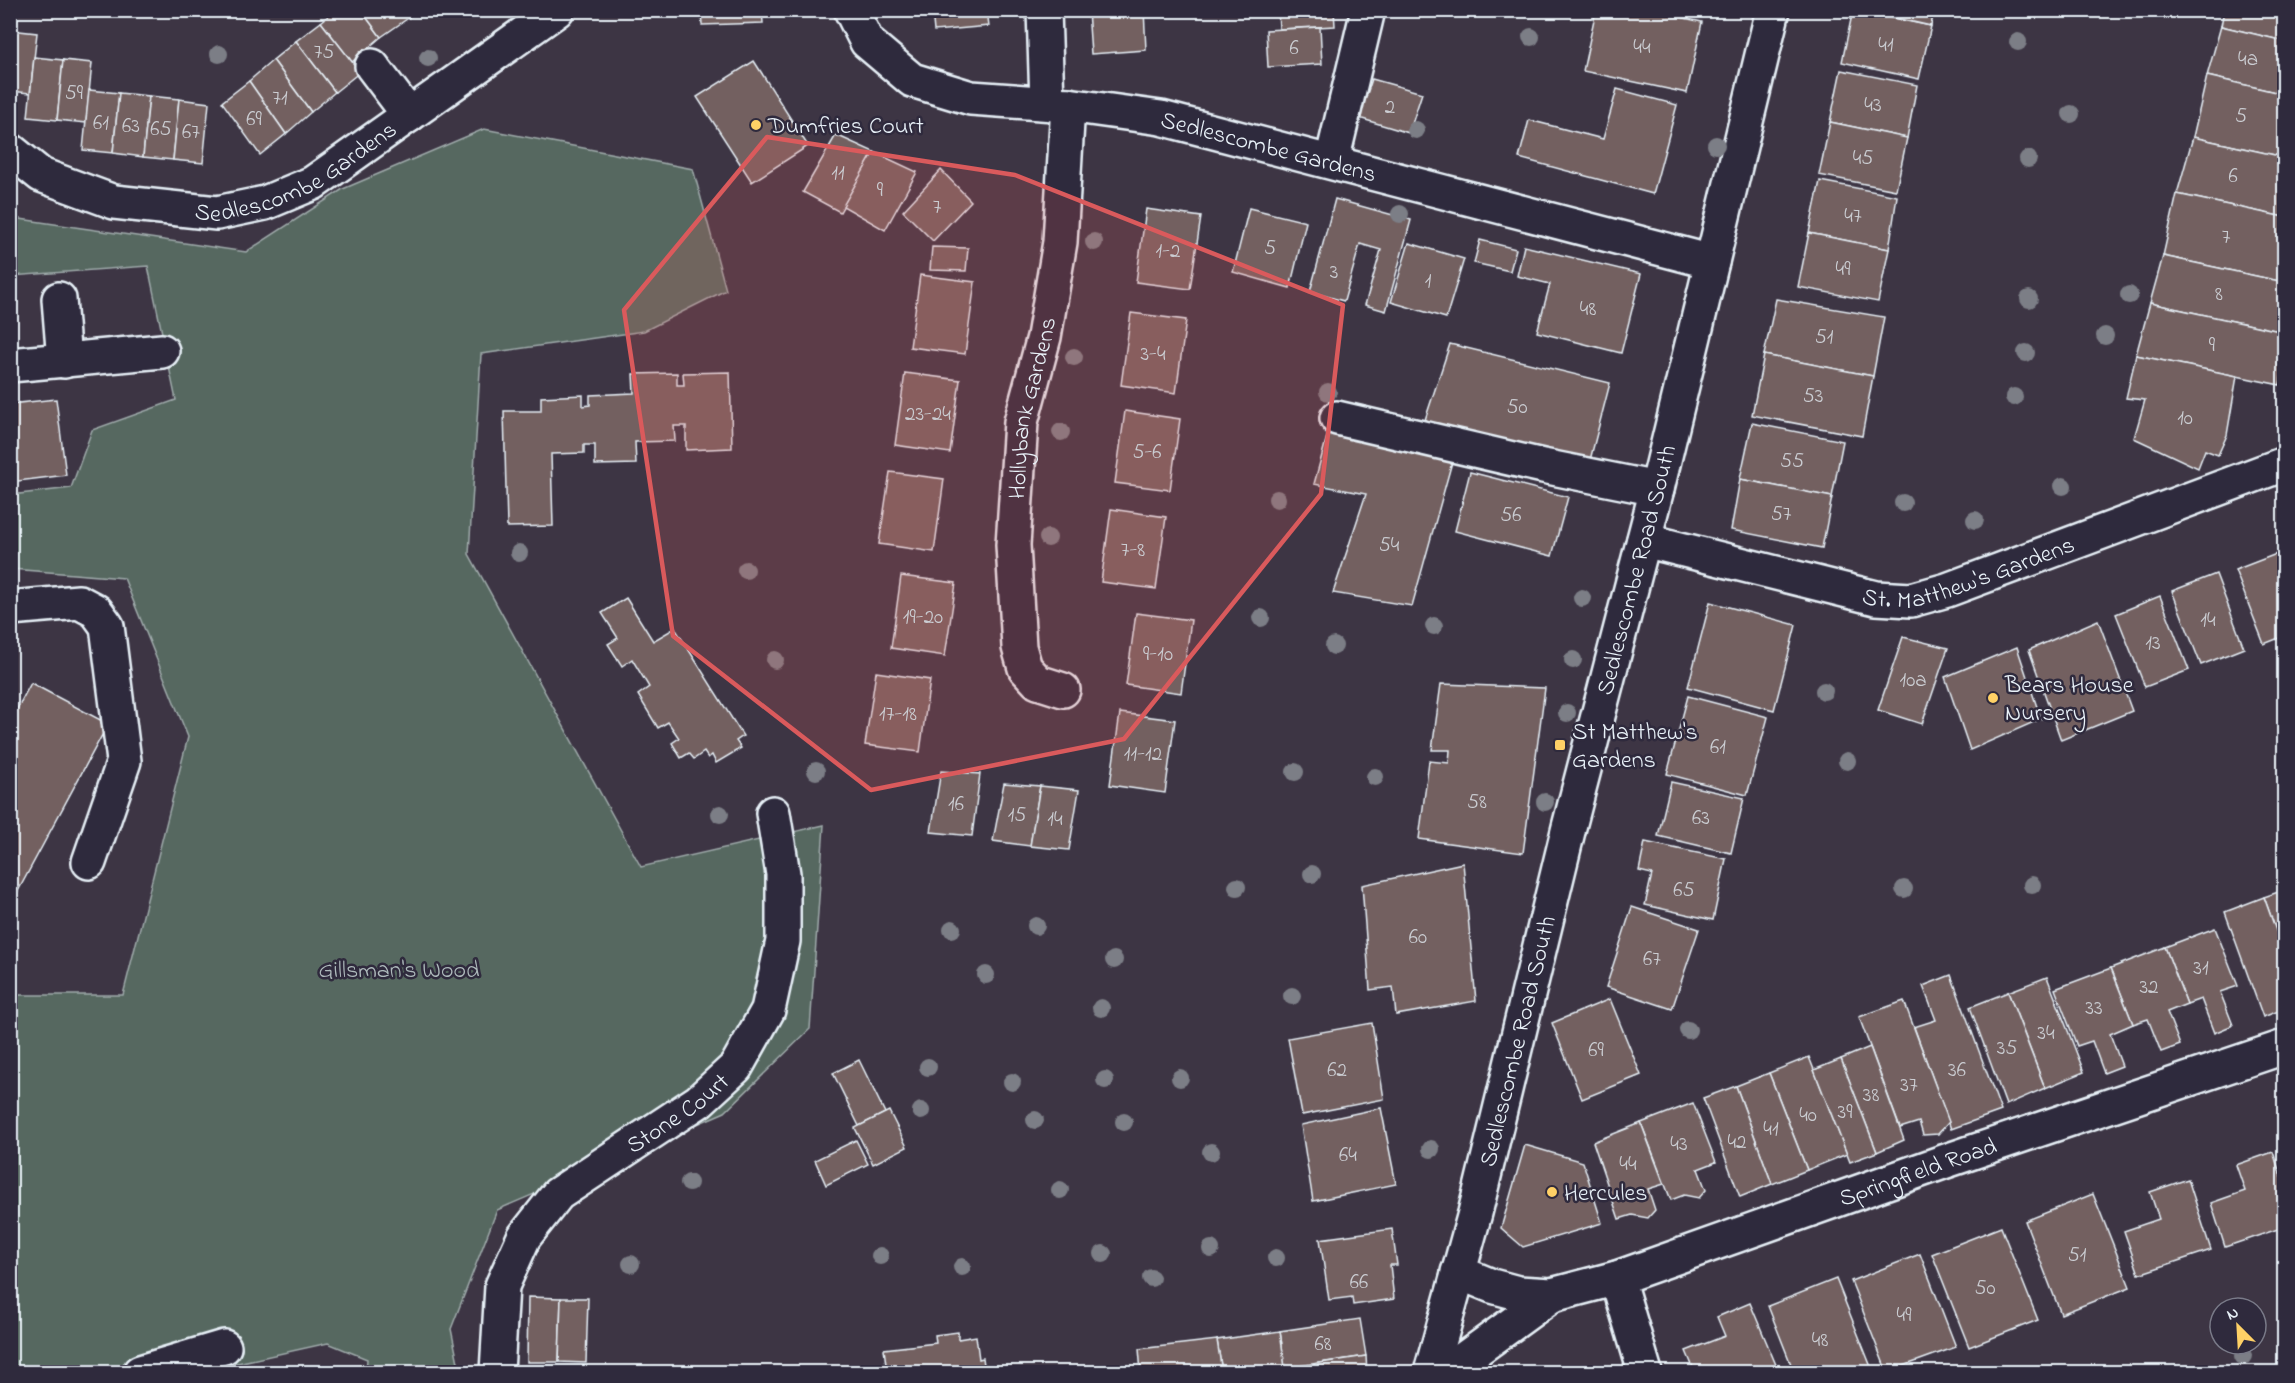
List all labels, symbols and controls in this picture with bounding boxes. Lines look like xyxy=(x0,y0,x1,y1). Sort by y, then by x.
house number: 41 xyxy=(1878,31,1894,61)
house number: 44 xyxy=(1633,33,1651,63)
house number: 6 xyxy=(1289,34,1299,64)
house number: 75 xyxy=(314,38,334,68)
house number: 4a xyxy=(2238,45,2258,75)
house number: 59 xyxy=(65,79,84,109)
house number: 71 xyxy=(272,84,288,114)
house number: 43 xyxy=(1864,91,1882,121)
house number: 2 xyxy=(1385,93,1395,123)
house number: 5 xyxy=(2235,102,2247,132)
street label: Sedlescombe Gardens xyxy=(1157,104,1380,194)
house number: 69 xyxy=(246,105,262,135)
house number: 61 xyxy=(93,109,109,139)
place label: Dumfries Court xyxy=(767,110,924,145)
house number: 63 xyxy=(122,112,140,142)
street label: Sedlescombe Gardens xyxy=(193,114,405,233)
house number: 65 xyxy=(150,115,172,145)
house number: 67 xyxy=(182,118,200,148)
marker: Dumfries Court xyxy=(749,118,763,132)
house number: 45 xyxy=(1853,144,1873,174)
house number: 11 xyxy=(831,159,845,189)
house number: 6 xyxy=(2228,162,2238,192)
house number: 9 xyxy=(877,176,884,206)
house number: 7 xyxy=(933,193,942,223)
house number: 47 xyxy=(1844,202,1862,232)
house number: 7 xyxy=(2222,223,2231,253)
house number: 5 xyxy=(1264,234,1276,264)
house number: 1-2 xyxy=(1156,237,1181,267)
house number: 49 xyxy=(1836,255,1851,285)
house number: 3 xyxy=(1330,258,1338,288)
house number: 1 xyxy=(1425,267,1432,297)
house number: 8 xyxy=(2215,280,2223,310)
house number: 48 xyxy=(1580,295,1596,325)
street label: Hollybank Gardens xyxy=(1001,315,1067,500)
house number: 51 xyxy=(1815,323,1834,353)
house number: 9 xyxy=(2209,331,2216,361)
house number: 3-4 xyxy=(1140,340,1166,370)
house number: 53 xyxy=(1803,382,1823,412)
house number: 50 xyxy=(1506,393,1528,423)
house number: 23-24 xyxy=(905,400,951,430)
house number: 10 xyxy=(2177,404,2193,434)
house number: 5-6 xyxy=(1132,438,1162,468)
street label: Sedlescombe Road South xyxy=(1589,442,1687,699)
house number: 55 xyxy=(1780,447,1804,477)
house number: 57 xyxy=(1771,500,1792,530)
house number: 56 xyxy=(1500,501,1522,531)
street label: St. Matthew's Gardens xyxy=(1858,529,2080,620)
house number: 54 xyxy=(1379,531,1400,561)
house number: 7-8 xyxy=(1121,536,1145,566)
house number: 19-20 xyxy=(903,603,943,633)
house number: 14 xyxy=(2200,606,2216,636)
house number: 13 xyxy=(2145,629,2161,659)
house number: 9-10 xyxy=(1143,640,1173,670)
house number: 10a xyxy=(1899,666,1927,696)
place label: Bears House Nursery xyxy=(2004,669,2134,733)
marker: Bears House Nursery xyxy=(1986,691,2000,705)
house number: 17-18 xyxy=(879,700,917,730)
place label: St Matthew's Gardens xyxy=(1572,716,1698,779)
house number: 61 xyxy=(1710,733,1726,763)
marker: St Matthew's Gardens xyxy=(1553,738,1567,752)
house number: 11-12 xyxy=(1124,740,1162,770)
house number: 58 xyxy=(1467,788,1487,818)
house number: 16 xyxy=(948,790,964,820)
house number: 15 xyxy=(1008,801,1026,831)
house number: 63 xyxy=(1692,804,1710,834)
house number: 14 xyxy=(1047,805,1063,835)
house number: 65 xyxy=(1673,876,1695,906)
street label: Sedlescombe Road South xyxy=(1472,912,1567,1171)
house number: 60 xyxy=(1409,923,1427,953)
house number: 67 xyxy=(1643,945,1661,975)
park label: Gillsman's Wood xyxy=(319,954,480,989)
house number: 31 xyxy=(2193,954,2209,984)
house number: 32 xyxy=(2139,973,2159,1003)
house number: 33 xyxy=(2085,994,2103,1024)
house number: 34 xyxy=(2037,1019,2055,1049)
house number: 35 xyxy=(1997,1034,2017,1064)
house number: 69 xyxy=(1588,1036,1604,1066)
house number: 62 xyxy=(1327,1056,1347,1086)
house number: 36 xyxy=(1948,1056,1966,1086)
street label: Stone Court xyxy=(620,1066,738,1164)
house number: 37 xyxy=(1900,1071,1918,1101)
house number: 38 xyxy=(1863,1081,1879,1111)
house number: 39 xyxy=(1838,1098,1853,1128)
house number: 40 xyxy=(1799,1101,1817,1131)
house number: 41 xyxy=(1763,1115,1779,1145)
house number: 42 xyxy=(1727,1128,1747,1158)
house number: 43 xyxy=(1670,1130,1688,1160)
street label: Springfield Road xyxy=(1835,1130,2002,1218)
house number: 64 xyxy=(1339,1141,1357,1171)
house number: 44 xyxy=(1619,1150,1637,1180)
place label: Hercules xyxy=(1564,1177,1647,1212)
marker: Hercules xyxy=(1545,1185,1559,1199)
house number: 51 xyxy=(2068,1241,2087,1271)
house number: 66 xyxy=(1350,1268,1368,1298)
house number: 50 xyxy=(1974,1274,1996,1304)
north arrow xyxy=(2208,1296,2268,1356)
house number: 49 xyxy=(1897,1301,1912,1331)
text: N xyxy=(2223,1301,2243,1327)
house number: 48 xyxy=(1812,1326,1828,1356)
house number: 68 xyxy=(1314,1330,1332,1360)

